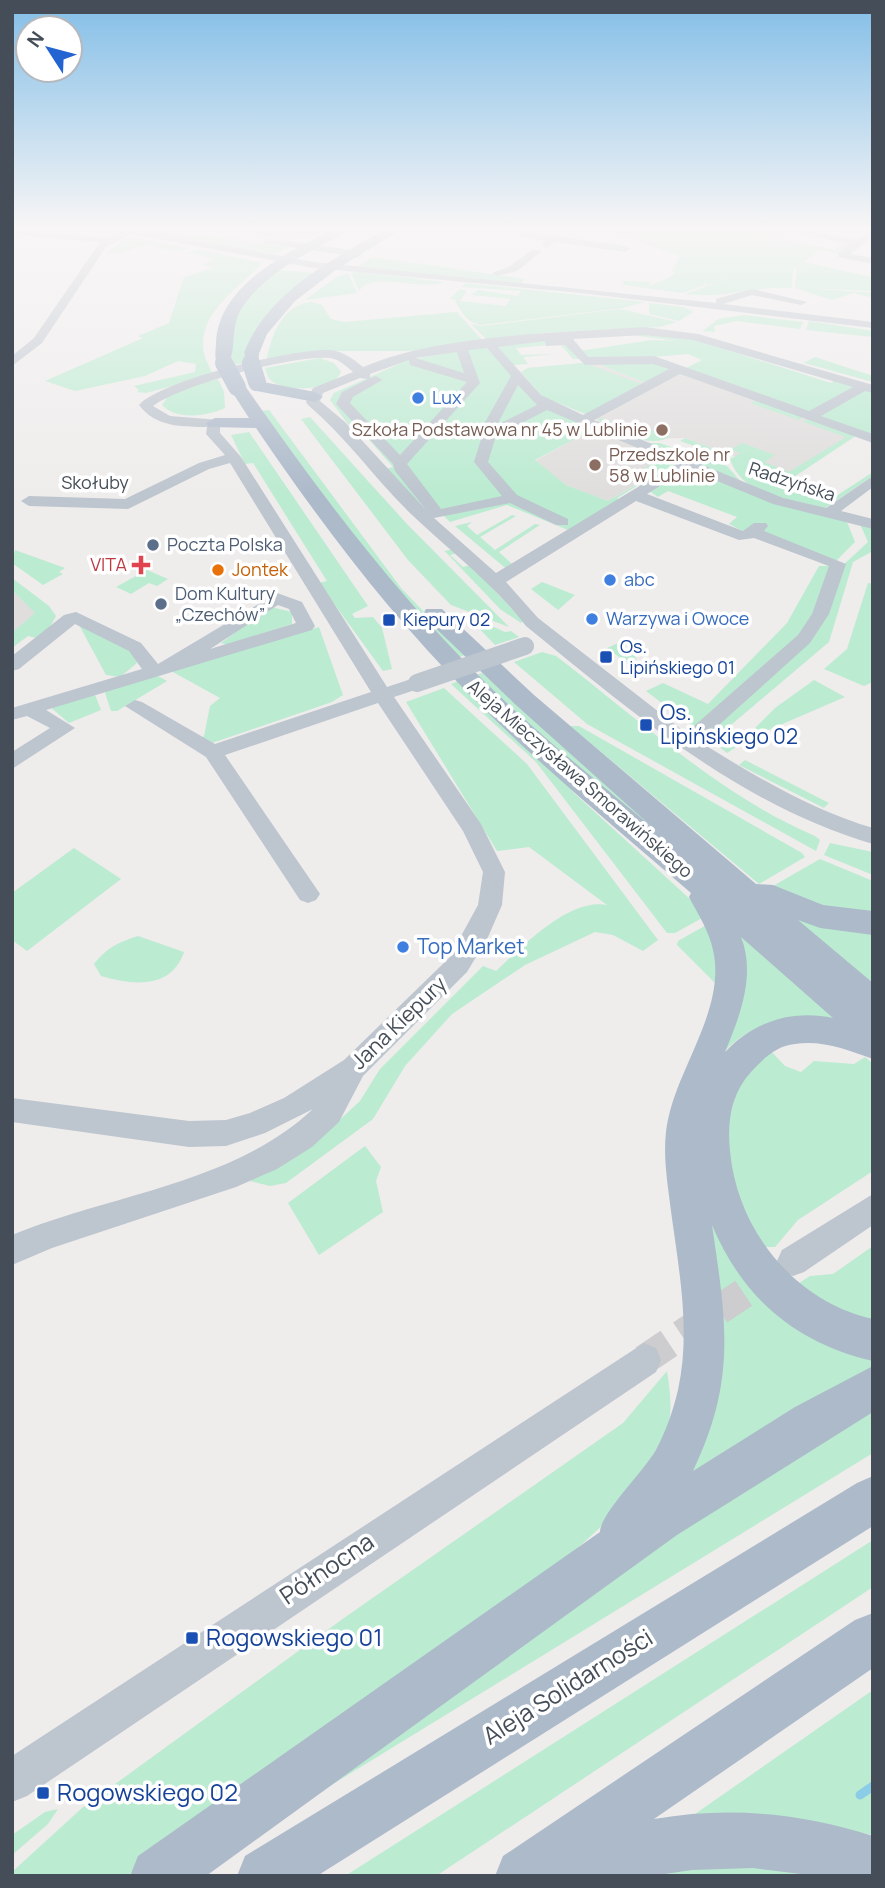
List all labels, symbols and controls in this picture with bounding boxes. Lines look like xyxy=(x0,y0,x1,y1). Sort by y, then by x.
north arrow xyxy=(14,14,84,84)
text: N xyxy=(21,26,50,52)
place label: Lux xyxy=(432,385,462,409)
marker: Lux xyxy=(410,390,426,406)
place label: Szkoła Podstawowa nr 45 w Lublinie xyxy=(352,417,648,441)
marker: Szkoła Podstawowa nr 45 w Lublinie xyxy=(654,422,670,438)
place label: Przedszkole nr 58 w Lublinie xyxy=(609,442,731,487)
street label: Radzyńska xyxy=(746,456,839,506)
marker: Przedszkole nr 58 w Lublinie xyxy=(587,457,603,473)
street label: Skołuby xyxy=(61,470,129,494)
place label: Poczta Polska xyxy=(167,532,283,556)
marker: Poczta Polska xyxy=(145,537,161,553)
place label: VITA xyxy=(90,552,128,576)
marker: VITA xyxy=(133,557,149,573)
place label: Jontek xyxy=(232,557,289,581)
marker: Jontek xyxy=(210,562,226,578)
place label: abc xyxy=(624,567,655,591)
marker: abc xyxy=(602,572,618,588)
place label: Dom Kultury „Czechów” xyxy=(175,581,276,626)
marker: Dom Kultury „Czechów” xyxy=(153,596,169,612)
place label: Warzywa i Owoce xyxy=(606,606,749,630)
place label: Kiepury 02 xyxy=(403,607,490,631)
marker: Warzywa i Owoce xyxy=(584,611,600,627)
marker: Kiepury 02 xyxy=(381,612,397,628)
place label: Os. Lipińskiego 01 xyxy=(620,634,735,679)
marker: Os. Lipińskiego 01 xyxy=(598,649,614,665)
street label: Aleja Mieczysława Smorawińskiego xyxy=(463,674,698,883)
place label: Os. Lipińskiego 02 xyxy=(660,698,798,750)
marker: Os. Lipińskiego 02 xyxy=(638,717,654,733)
place label: Top Market xyxy=(417,932,525,960)
marker: Top Market xyxy=(395,939,411,955)
street label: Jana Kiepury xyxy=(345,970,452,1075)
street label: Północna xyxy=(273,1524,380,1611)
place label: Rogowskiego 01 xyxy=(206,1620,383,1653)
street label: Aleja Solidarności xyxy=(476,1620,659,1751)
marker: Rogowskiego 01 xyxy=(184,1630,200,1646)
place label: Rogowskiego 02 xyxy=(57,1775,238,1808)
marker: Rogowskiego 02 xyxy=(35,1785,51,1801)

